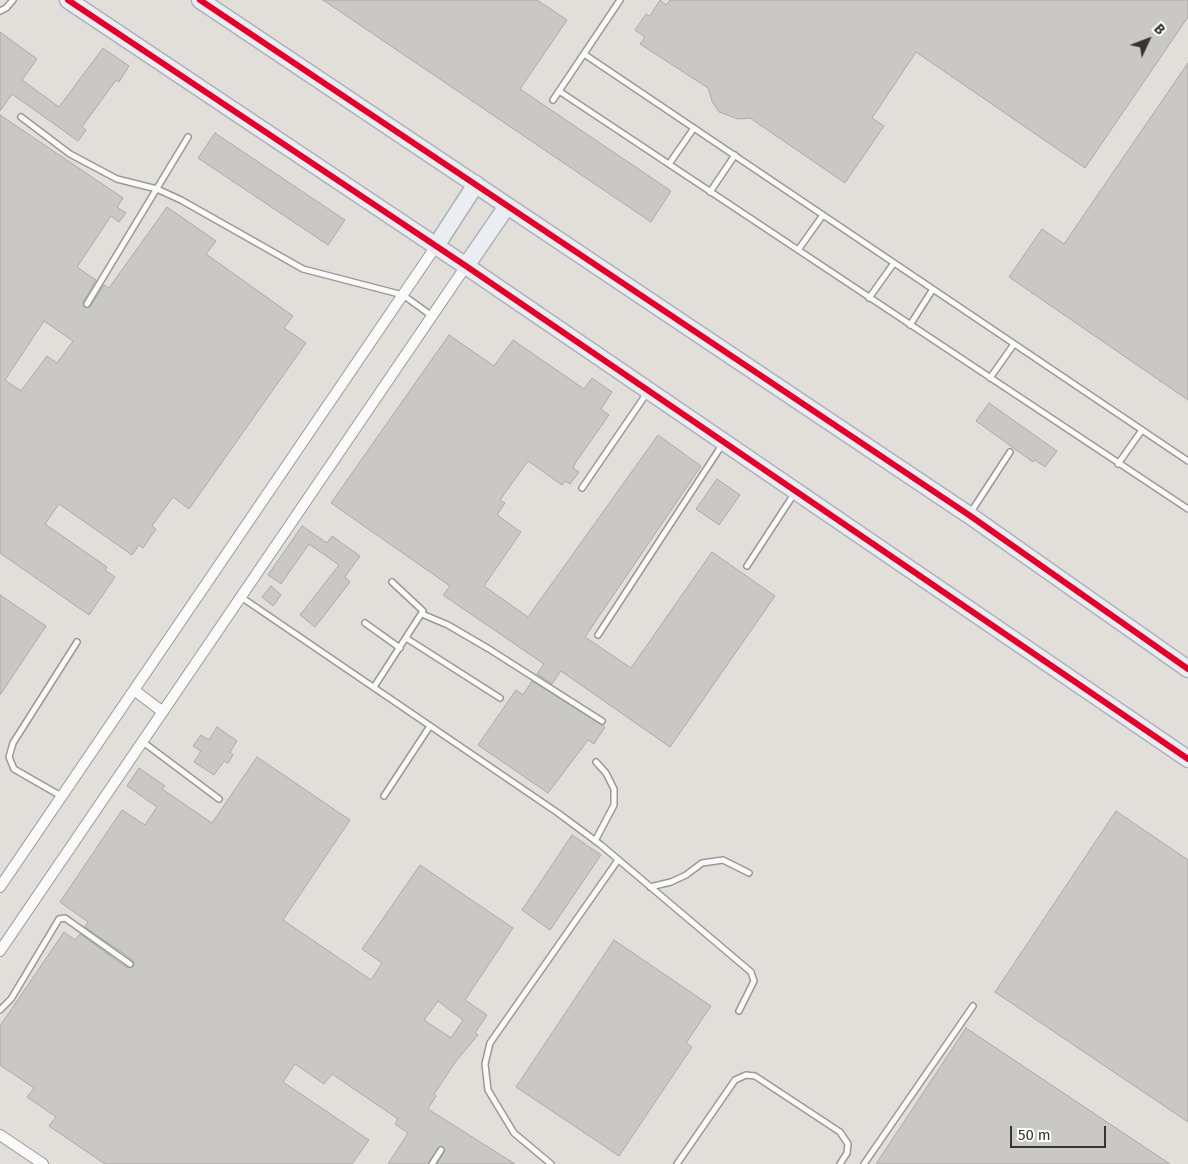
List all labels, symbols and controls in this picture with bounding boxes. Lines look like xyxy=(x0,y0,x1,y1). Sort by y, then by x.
north arrow xyxy=(1123,15,1173,65)
text: B xyxy=(1150,20,1168,38)
scale bar xyxy=(1013,1116,1109,1148)
text: 50 m xyxy=(1018,1126,1051,1144)

